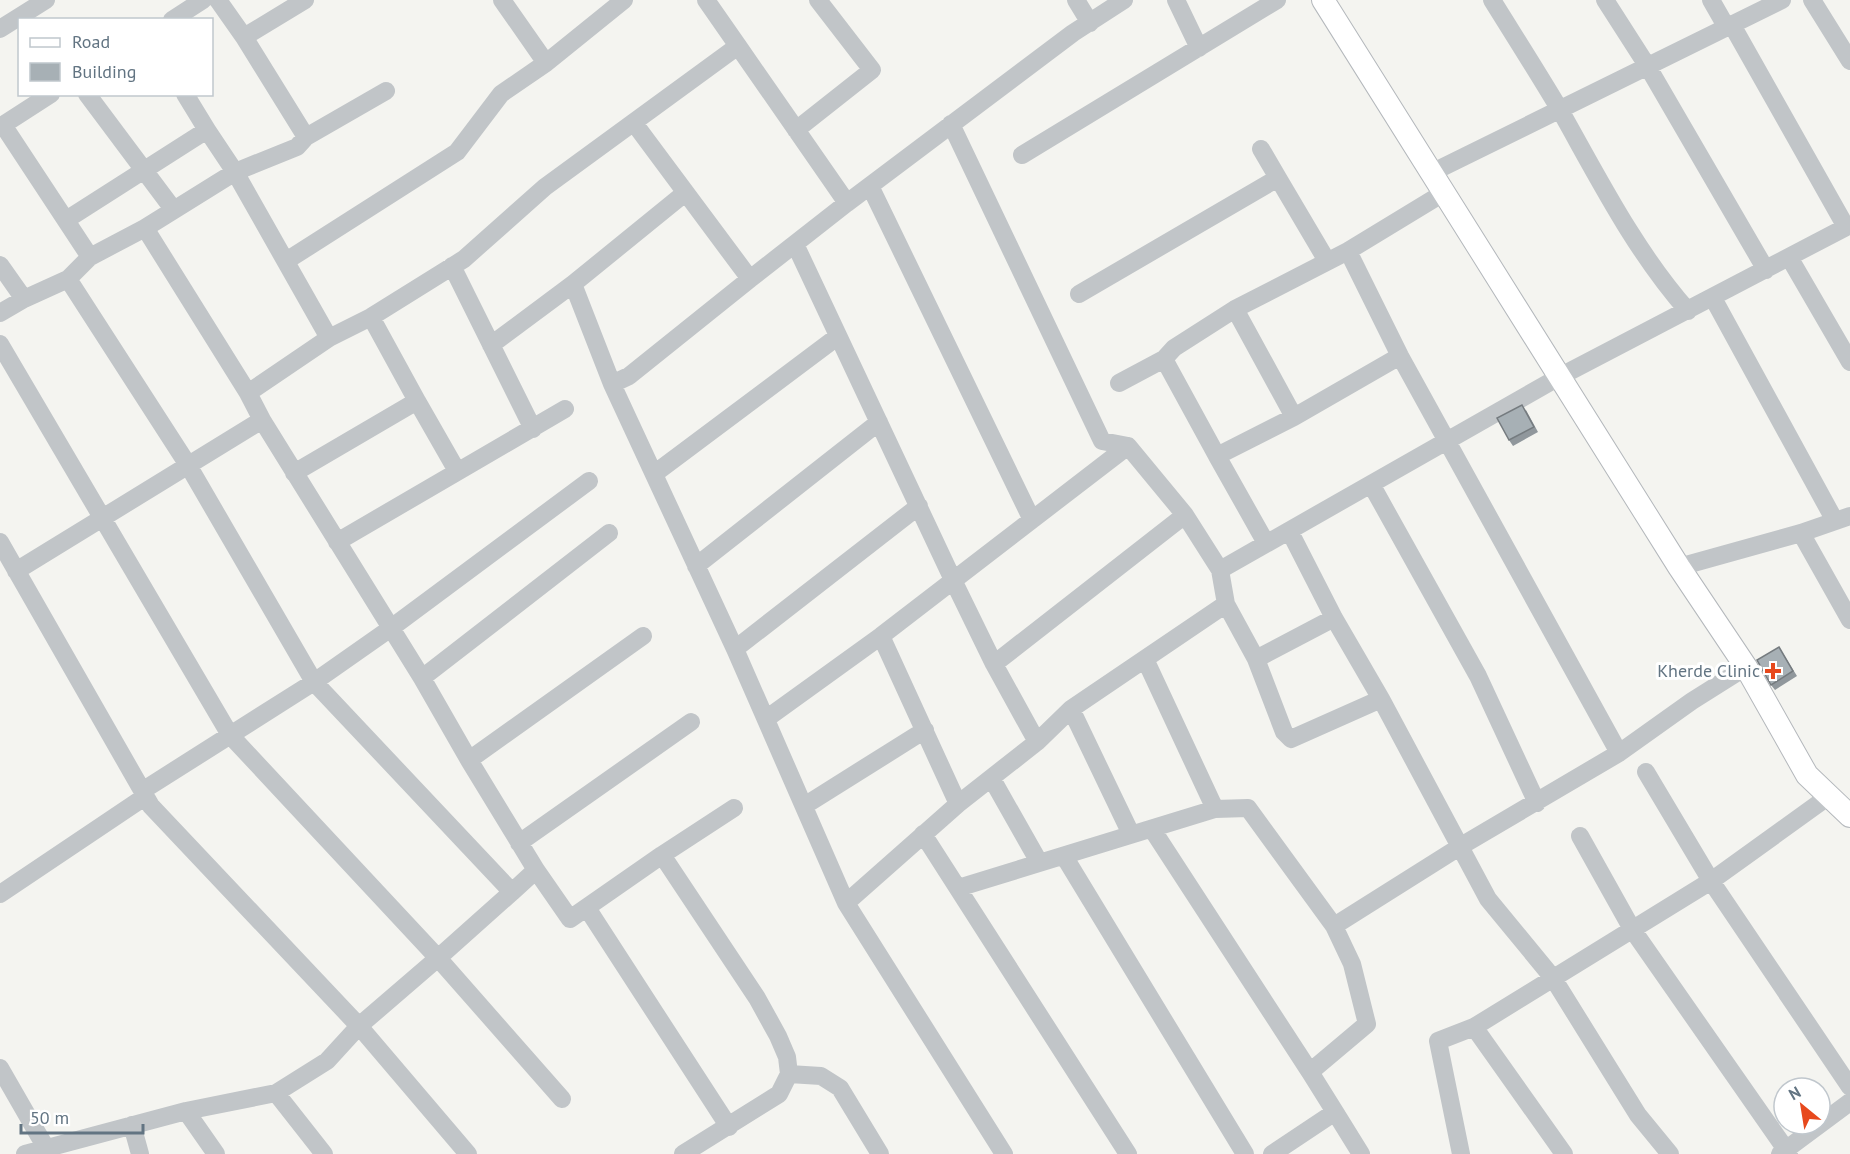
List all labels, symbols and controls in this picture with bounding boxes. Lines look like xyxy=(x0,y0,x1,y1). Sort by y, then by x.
legend xyxy=(18,18,213,96)
text: Road xyxy=(72,30,110,53)
text: Building xyxy=(72,60,136,83)
place label: Kherde Clinic xyxy=(1657,659,1760,682)
marker: Kherde Clinic xyxy=(1764,662,1782,680)
north arrow xyxy=(1772,1076,1832,1136)
text: N xyxy=(1785,1082,1804,1104)
scale bar xyxy=(21,1097,142,1135)
text: 50 m xyxy=(30,1106,69,1129)

